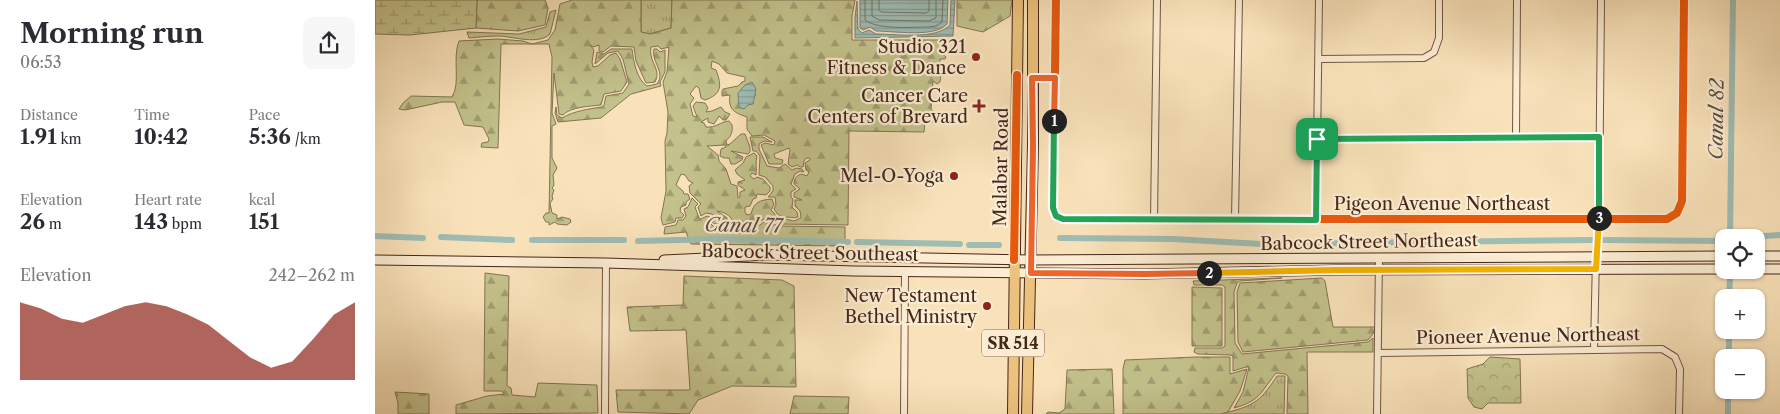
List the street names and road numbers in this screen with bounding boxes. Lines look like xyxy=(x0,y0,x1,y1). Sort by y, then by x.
street label: Malabar Road xyxy=(989,107,1013,227)
street label: Pigeon Avenue Northeast xyxy=(1334,193,1551,215)
street label: Babcock Street Northeast xyxy=(1260,229,1479,255)
street label: Babcock Street Southeast xyxy=(701,240,920,266)
street label: Pioneer Avenue Northeast xyxy=(1416,323,1641,349)
road number: SR 514 xyxy=(982,329,1044,356)

